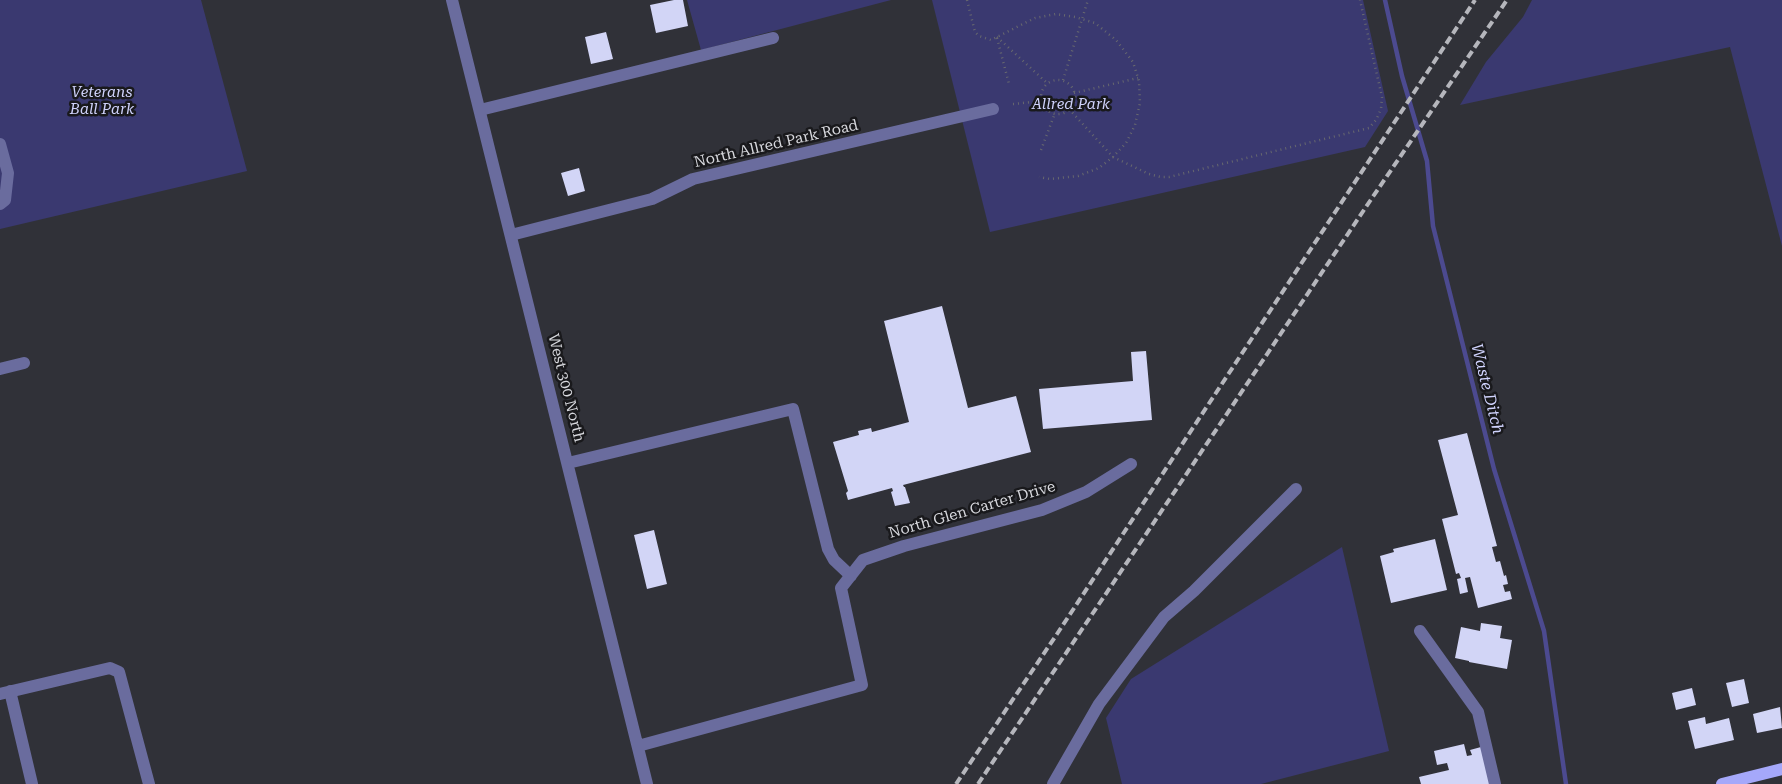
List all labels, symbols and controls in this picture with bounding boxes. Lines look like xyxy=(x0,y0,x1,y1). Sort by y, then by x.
park label: Veterans Ball Park xyxy=(70,84,134,119)
park label: Allred Park xyxy=(1032,96,1110,114)
street label: North Allred Park Road xyxy=(692,116,860,172)
street label: West 300 North xyxy=(544,332,588,444)
water label: Waste Ditch xyxy=(1467,342,1507,436)
street label: North Glen Carter Drive xyxy=(887,478,1057,542)

